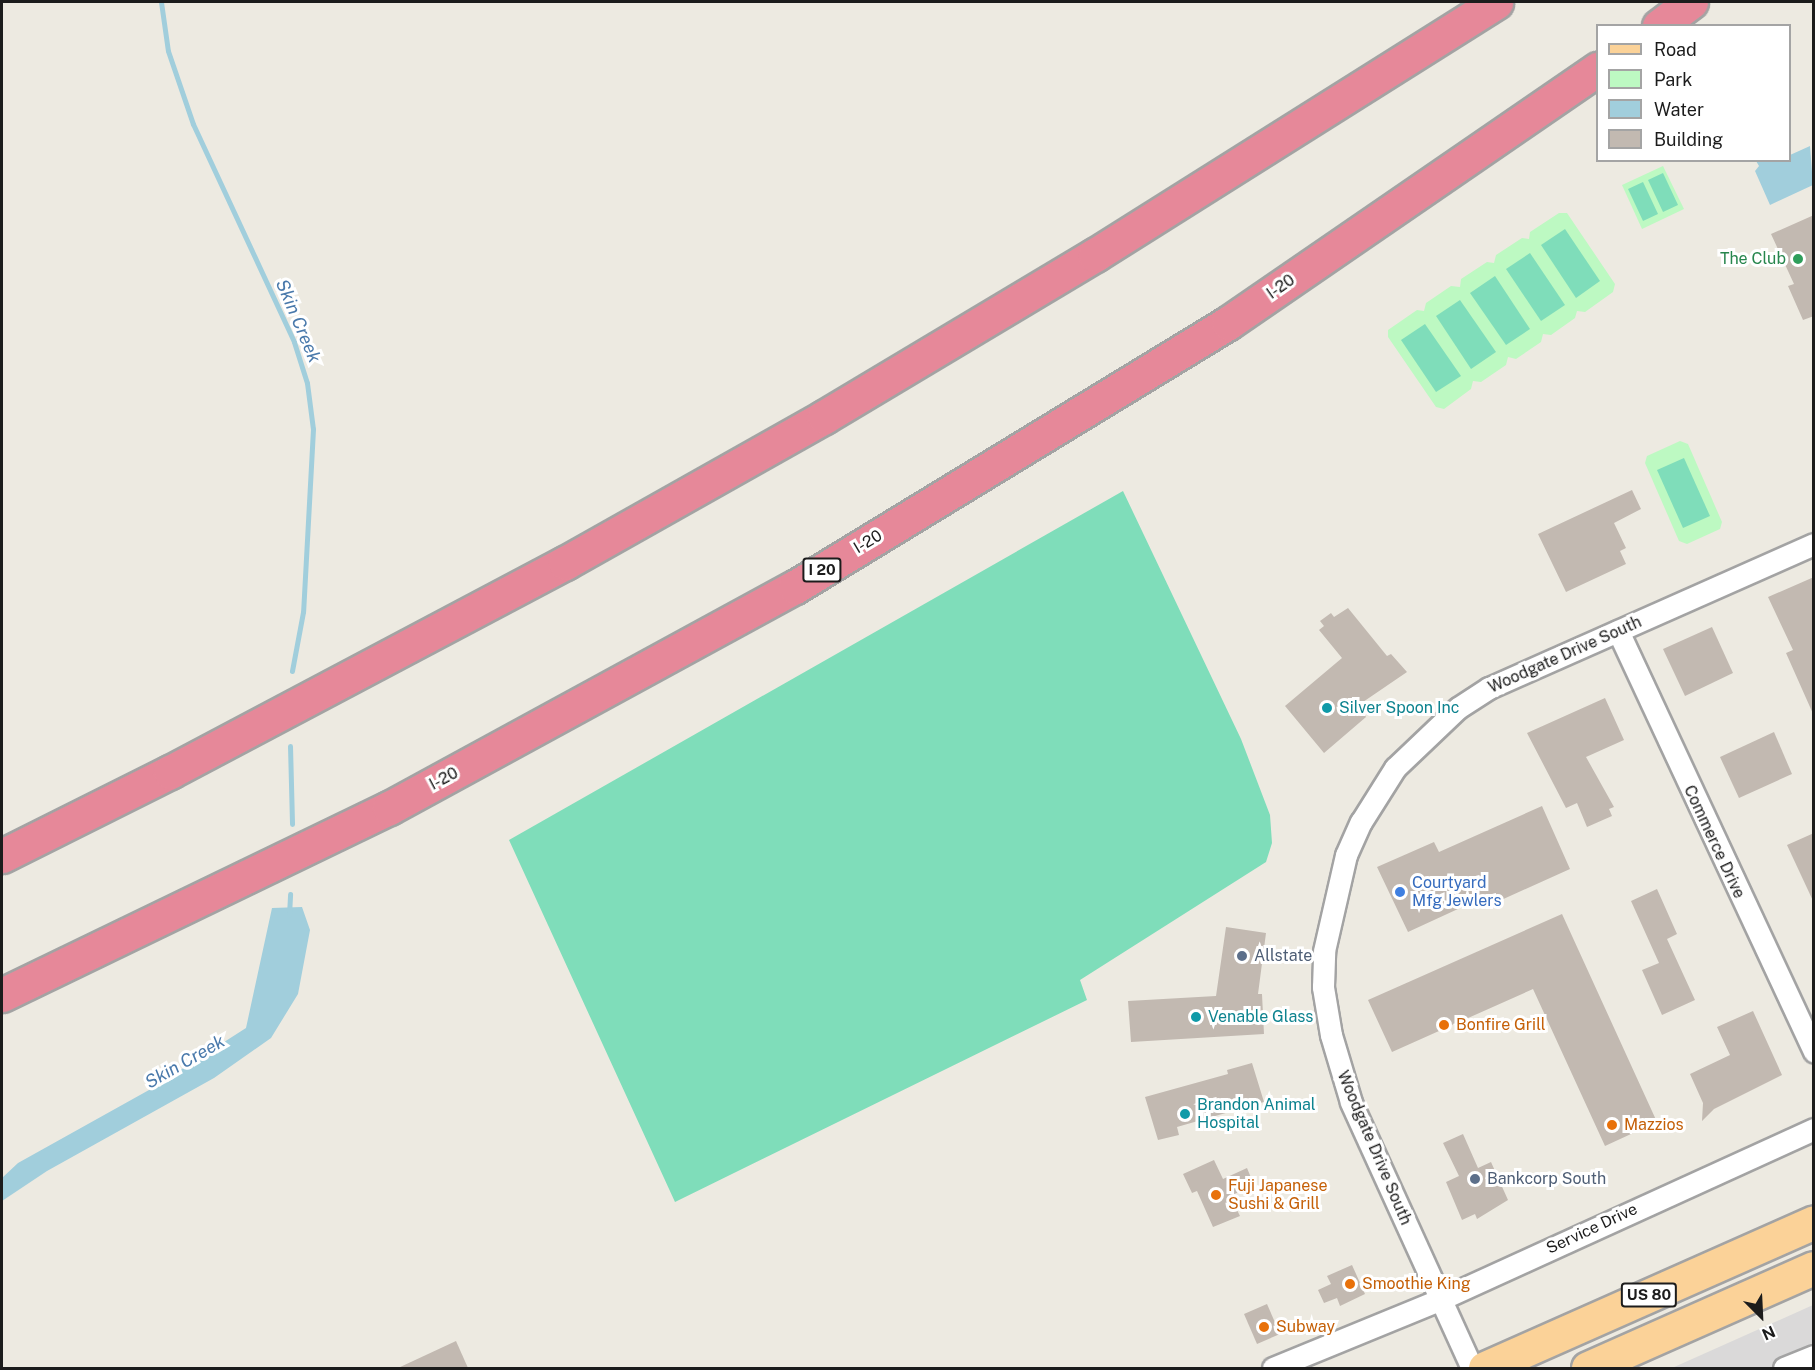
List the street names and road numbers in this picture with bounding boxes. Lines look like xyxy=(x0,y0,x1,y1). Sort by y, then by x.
street label: I-20 xyxy=(1263,271,1299,303)
street label: I-20 xyxy=(850,526,886,558)
road number: I 20 xyxy=(801,558,843,582)
street label: Woodgate Drive South xyxy=(1485,612,1645,698)
street label: I-20 xyxy=(426,764,462,794)
street label: Commerce Drive xyxy=(1679,782,1749,902)
street label: Woodgate Drive South xyxy=(1333,1068,1415,1228)
street label: Service Drive xyxy=(1543,1200,1641,1258)
road number: US 80 xyxy=(1620,1283,1678,1307)

